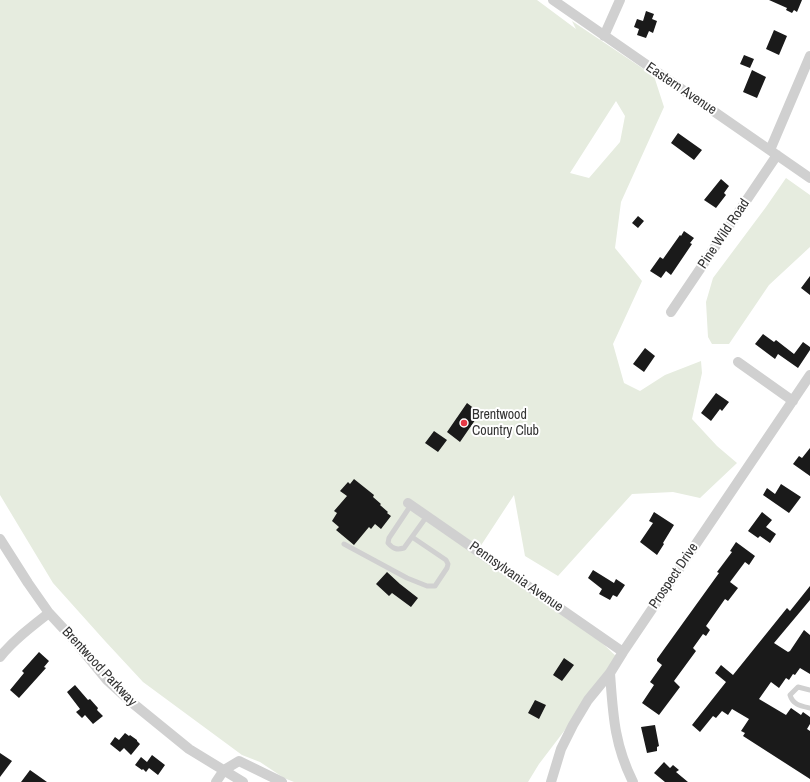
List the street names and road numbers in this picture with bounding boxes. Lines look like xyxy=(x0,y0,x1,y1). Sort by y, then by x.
street label: Eastern Avenue xyxy=(643,59,719,119)
street label: Pine Wild Road xyxy=(695,196,753,272)
street label: Pennsylvania Avenue xyxy=(466,538,566,616)
street label: Prospect Drive xyxy=(646,540,702,612)
street label: Brentwood Parkway xyxy=(58,624,140,710)

